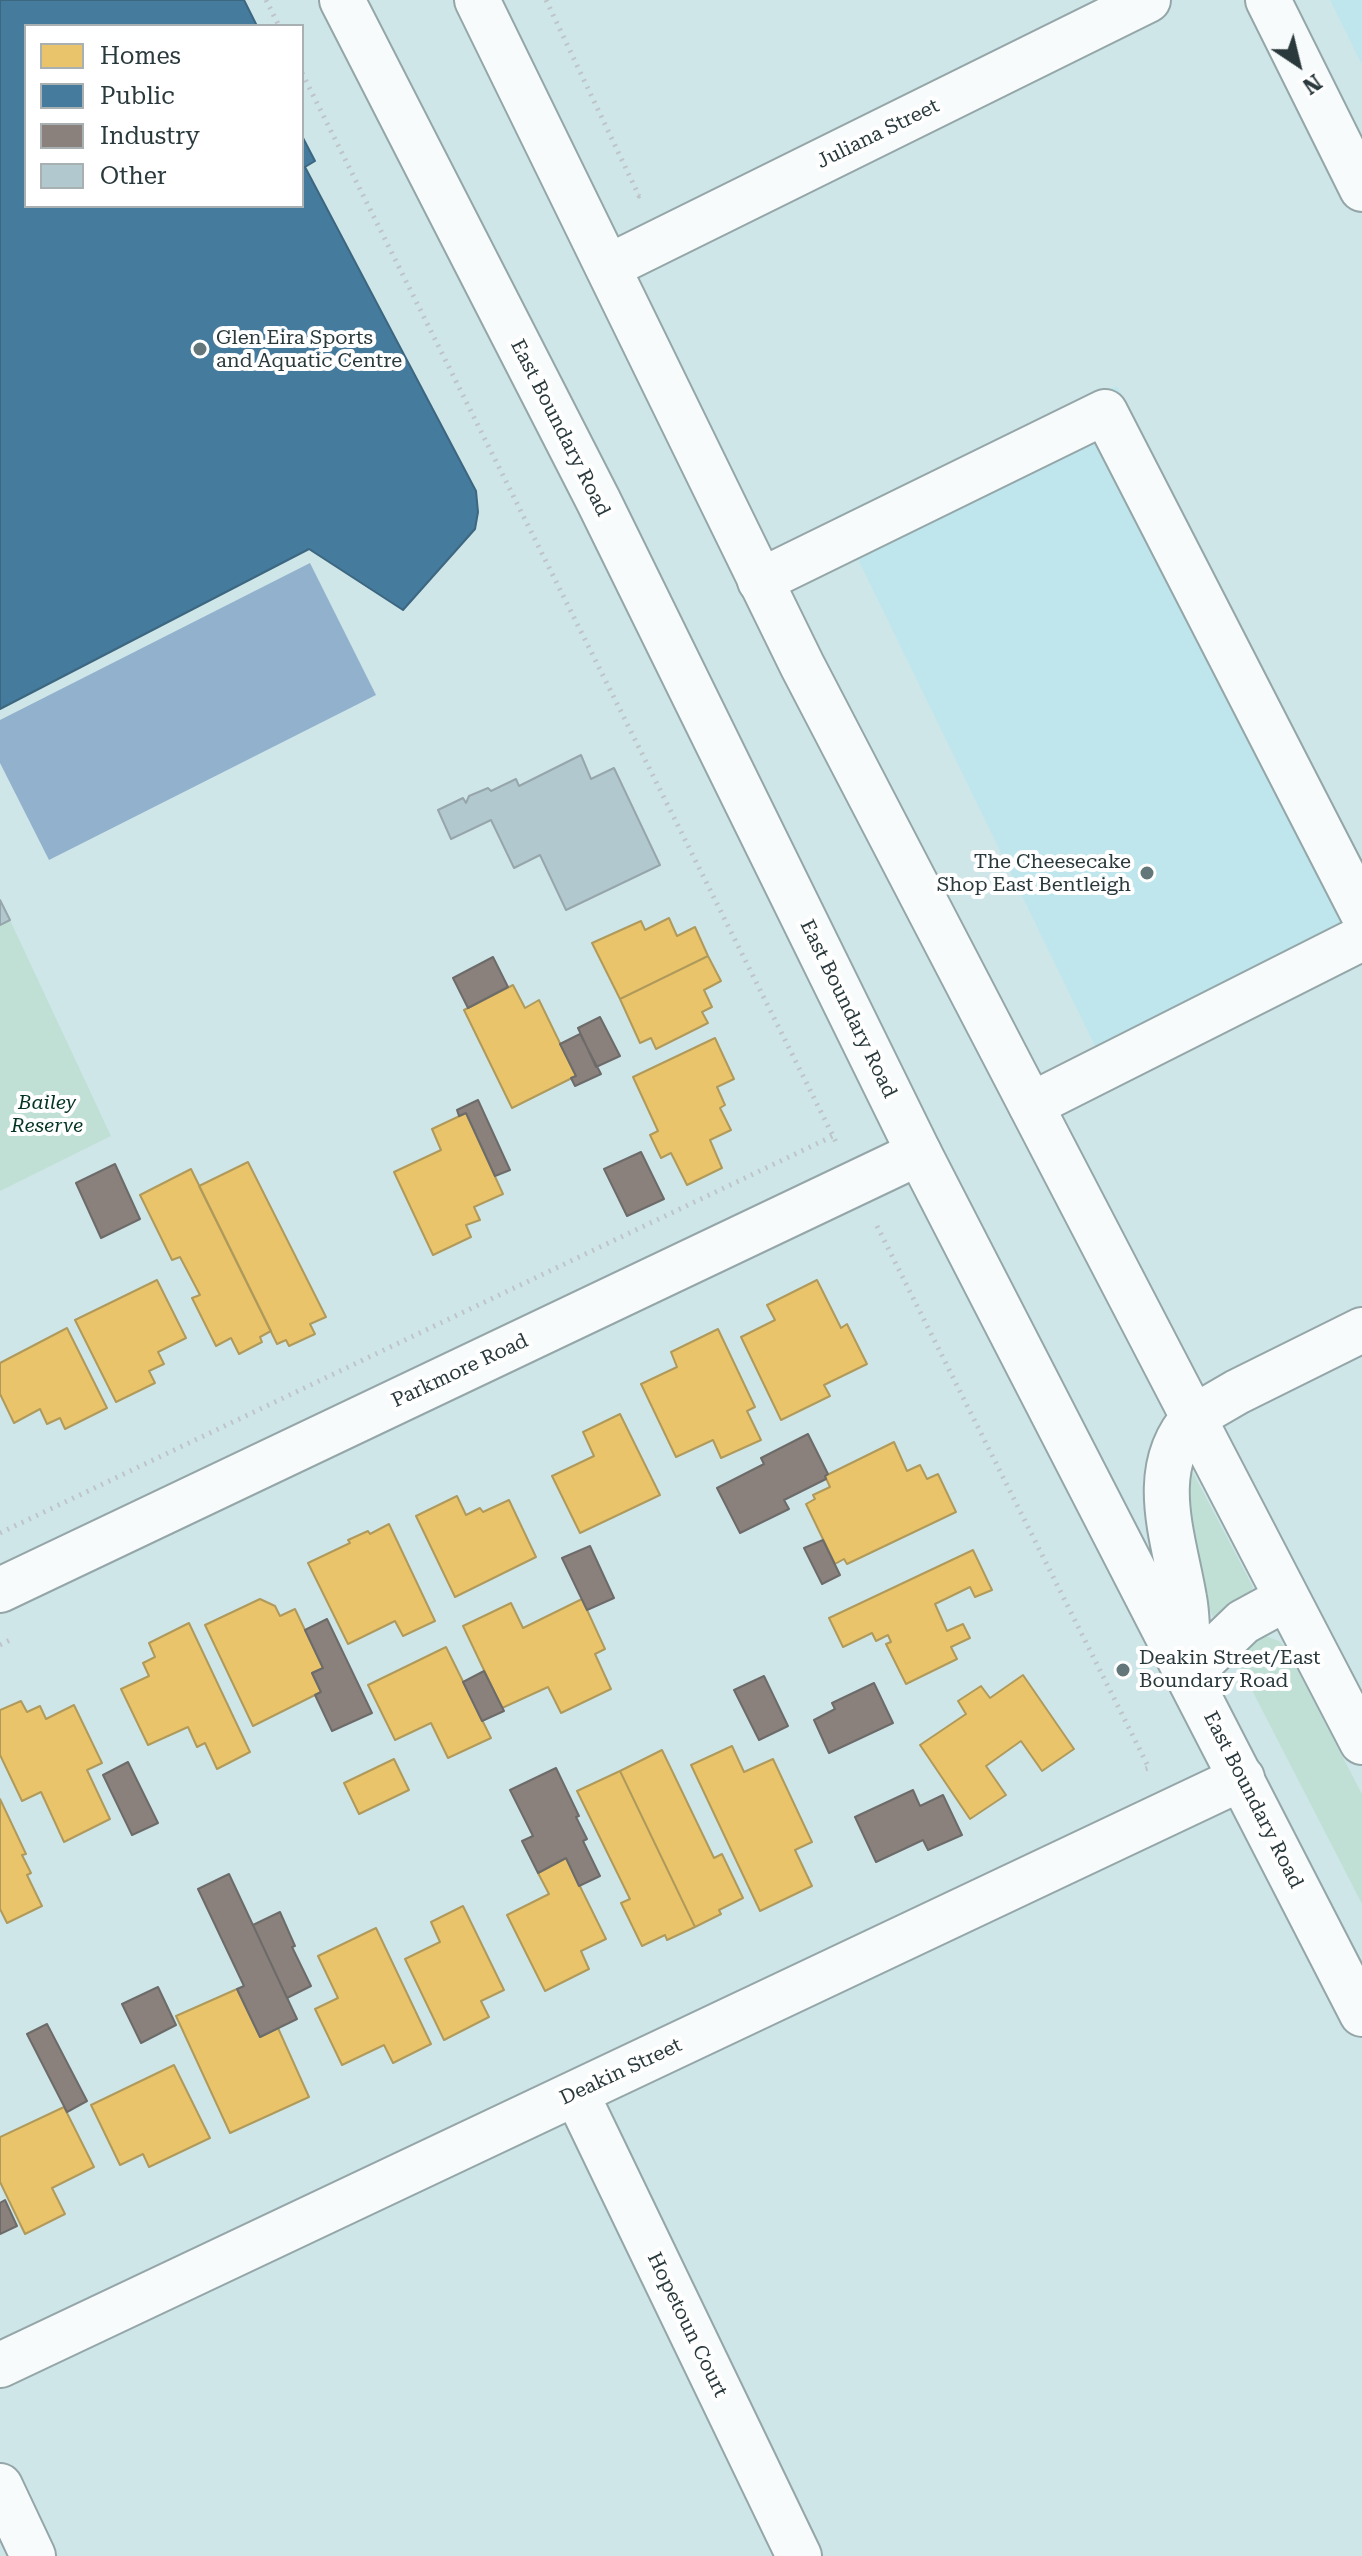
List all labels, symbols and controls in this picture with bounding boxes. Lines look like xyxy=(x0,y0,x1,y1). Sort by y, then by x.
legend xyxy=(24,24,304,208)
north arrow xyxy=(1258,24,1338,104)
text: Homes xyxy=(100,42,181,70)
text: N xyxy=(1298,69,1326,99)
text: Public xyxy=(100,82,175,110)
street label: Juliana Street xyxy=(813,94,943,174)
text: Industry xyxy=(100,122,200,150)
text: Other xyxy=(100,162,167,190)
place label: Glen Eira Sports and Aquatic Centre xyxy=(216,326,402,373)
street label: East Boundary Road xyxy=(505,336,615,520)
marker: Glen Eira Sports and Aquatic Centre xyxy=(191,340,209,358)
place label: The Cheesecake Shop East Bentleigh xyxy=(937,850,1131,897)
marker: The Cheesecake Shop East Bentleigh xyxy=(1138,864,1156,882)
street label: East Boundary Road xyxy=(794,916,902,1102)
park label: Bailey Reserve xyxy=(11,1091,83,1138)
street label: Parkmore Road xyxy=(388,1329,532,1413)
place label: Deakin Street/East Boundary Road xyxy=(1139,1646,1320,1693)
marker: Deakin Street/East Boundary Road xyxy=(1114,1661,1132,1679)
street label: East Boundary Road xyxy=(1198,1708,1308,1892)
street label: Deakin Street xyxy=(556,2033,686,2111)
street label: Hopetoun Court xyxy=(642,2249,732,2401)

